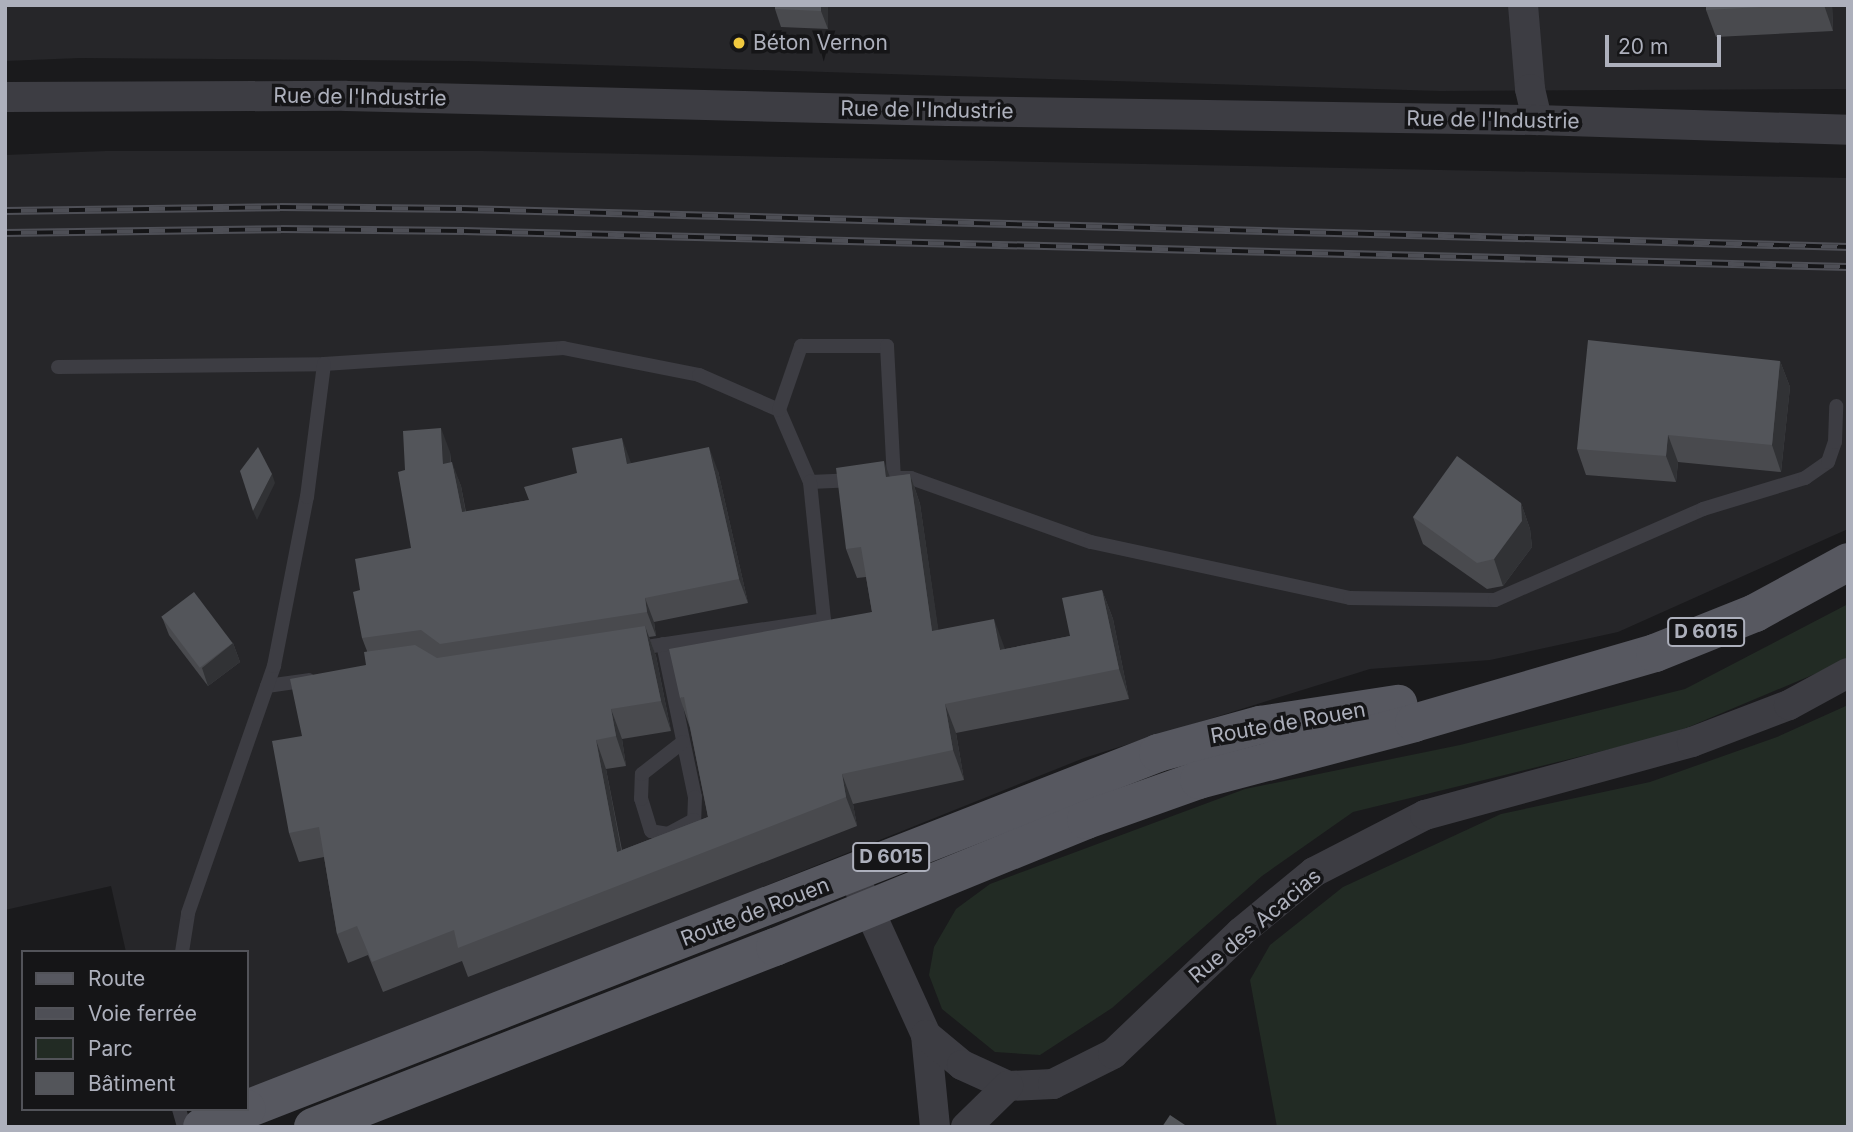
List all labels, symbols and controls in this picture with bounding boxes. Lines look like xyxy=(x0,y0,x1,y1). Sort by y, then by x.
scale bar xyxy=(1608,21,1724,65)
place label: Béton Vernon xyxy=(753,30,888,56)
text: 20 m xyxy=(1618,34,1668,59)
marker: Béton Vernon xyxy=(731,35,747,51)
street label: Rue de l'Industrie xyxy=(273,83,447,111)
street label: Rue de l'Industrie xyxy=(840,96,1014,124)
street label: Rue de l'Industrie xyxy=(1406,106,1580,134)
road number: D 6015 xyxy=(1666,617,1746,648)
street label: Route de Rouen xyxy=(1209,697,1367,749)
road number: D 6015 xyxy=(851,842,931,872)
street label: Rue des Acacias xyxy=(1184,863,1326,989)
street label: Route de Rouen xyxy=(677,872,833,952)
legend xyxy=(21,950,248,1111)
text: Route xyxy=(88,966,145,991)
text: Voie ferrée xyxy=(88,1001,197,1026)
text: Parc xyxy=(88,1036,133,1061)
text: Bâtiment xyxy=(88,1071,175,1096)

